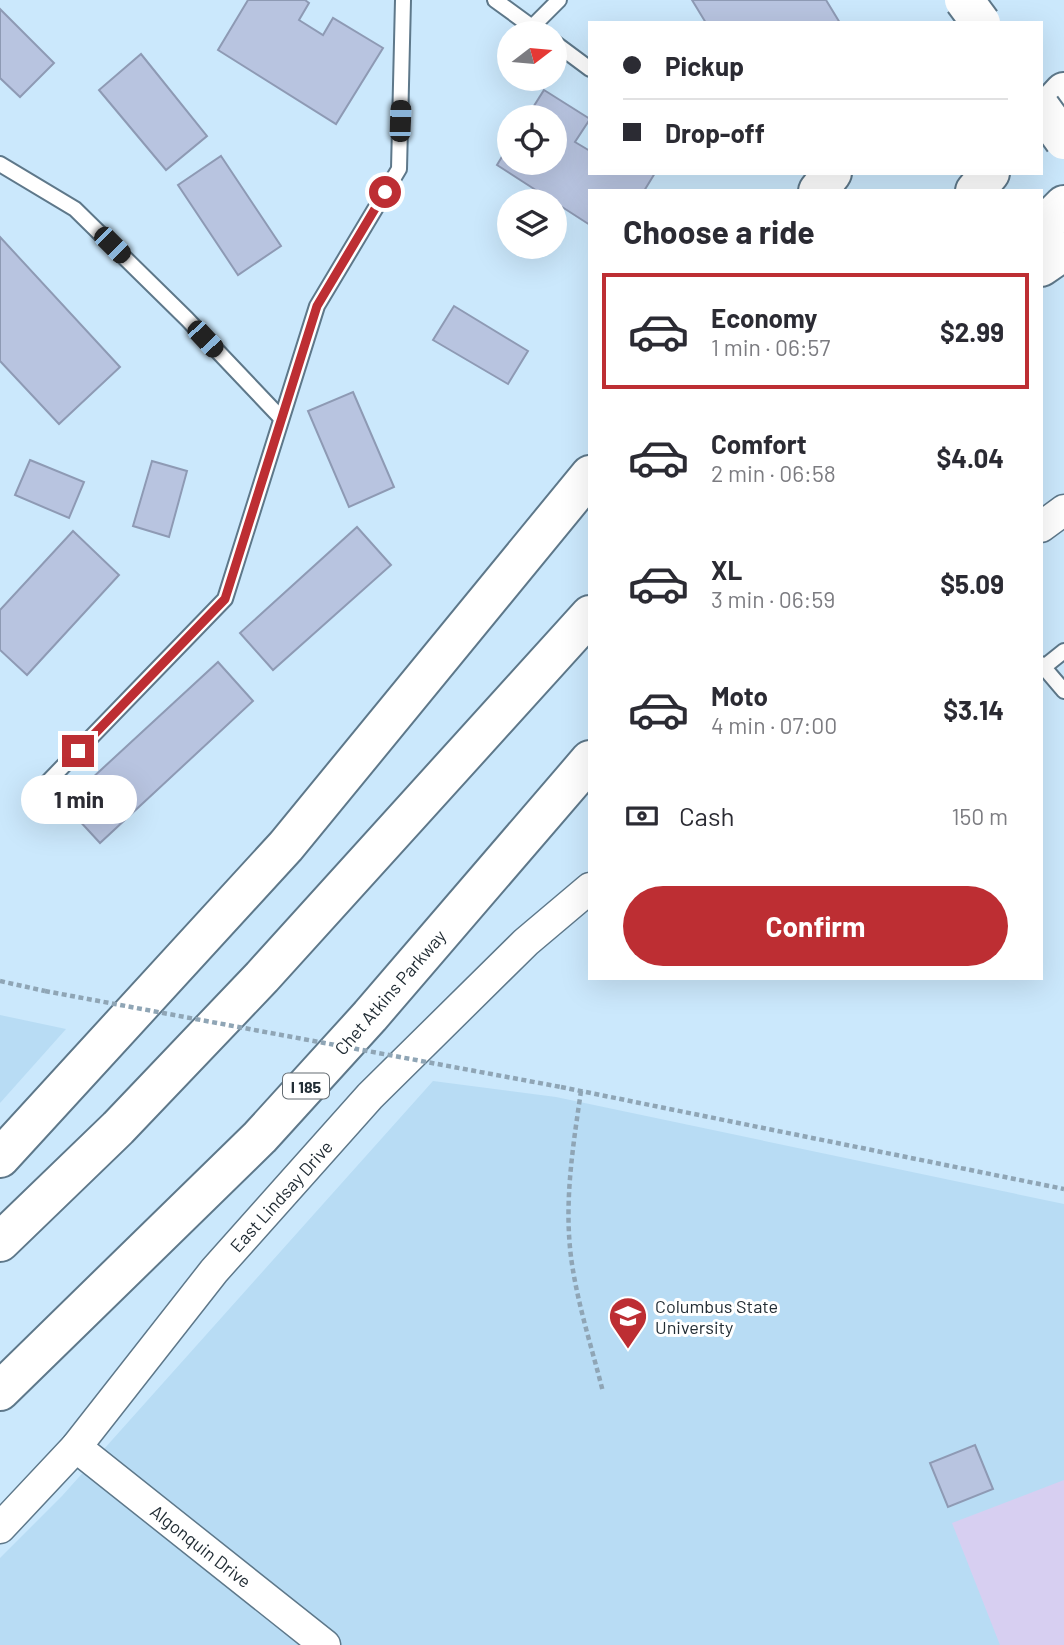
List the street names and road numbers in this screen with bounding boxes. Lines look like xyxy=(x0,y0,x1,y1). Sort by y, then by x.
street label: Chet Atkins Parkway xyxy=(330,925,450,1059)
road number: I 185 xyxy=(283,1074,329,1098)
street label: East Lindsay Drive xyxy=(225,1136,337,1256)
street label: Algonquin Drive xyxy=(146,1500,256,1592)

